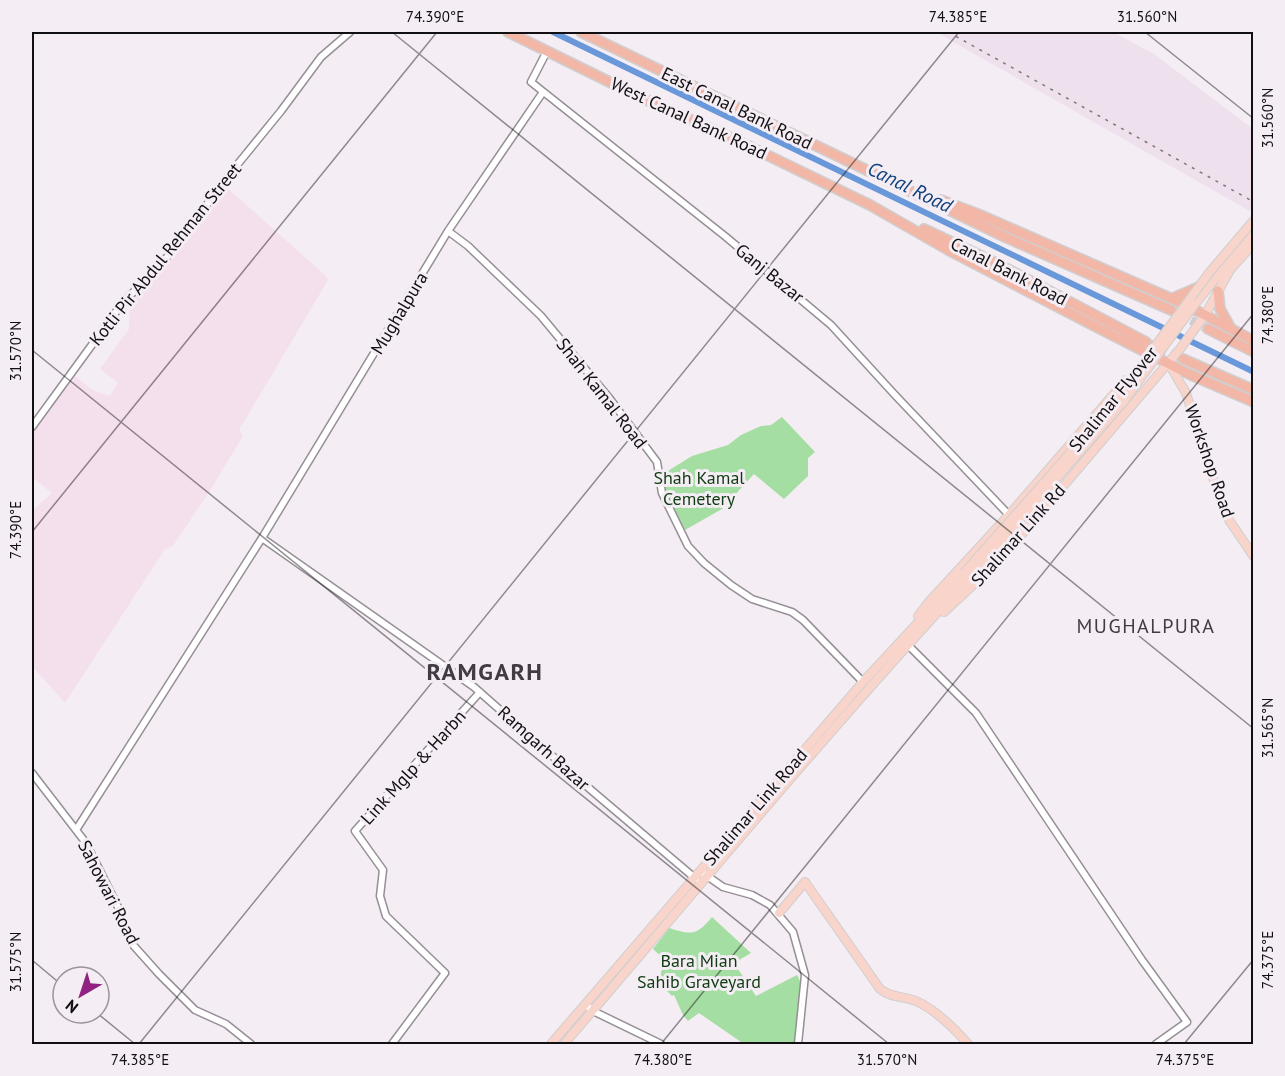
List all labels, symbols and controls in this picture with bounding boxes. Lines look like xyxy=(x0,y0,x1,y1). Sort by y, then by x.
text: 74.390°E xyxy=(406,7,464,26)
text: 74.385°E xyxy=(929,7,987,26)
text: 31.560°N xyxy=(1117,7,1177,26)
street label: East Canal Bank Road xyxy=(658,61,816,155)
street label: West Canal Bank Road xyxy=(607,72,771,164)
text: 31.560°N xyxy=(1258,88,1277,148)
water label: Canal Road xyxy=(863,155,957,219)
street label: Kotli Pir Abdul Rehman Street xyxy=(84,158,246,350)
street label: Canal Bank Road xyxy=(947,232,1071,310)
street label: Ganj Bazar xyxy=(731,238,809,308)
street label: Mughalpura xyxy=(365,268,433,358)
text: 74.380°E xyxy=(1258,286,1277,344)
text: 31.570°N xyxy=(6,321,25,381)
street label: Shah Kamal Road xyxy=(552,333,652,453)
street label: Shalimar Flyover xyxy=(1064,342,1162,456)
street label: Workshop Road xyxy=(1180,401,1240,521)
park label: Shah Kamal Cemetery xyxy=(653,466,745,510)
street label: Shalimar Link Rd xyxy=(966,479,1070,591)
text: 74.390°E xyxy=(6,501,25,559)
district label: MUGHALPURA xyxy=(1077,613,1215,639)
district label: RAMGARH xyxy=(427,656,544,687)
text: 31.565°N xyxy=(1258,698,1277,758)
street label: Ramgarh Bazar xyxy=(493,701,595,795)
street label: Link Mglp & Harbn xyxy=(355,705,471,829)
street label: Shalimar Link Road xyxy=(698,744,812,870)
street label: Sahowari Road xyxy=(73,836,145,948)
text: 74.375°E xyxy=(1258,931,1277,989)
text: 31.575°N xyxy=(6,932,25,992)
park label: Bara Mian Sahib Graveyard xyxy=(637,949,761,993)
north arrow xyxy=(51,965,111,1025)
text: N xyxy=(61,996,82,1018)
text: 74.385°E xyxy=(111,1050,169,1069)
text: 74.380°E xyxy=(634,1050,692,1069)
text: 31.570°N xyxy=(857,1050,917,1069)
text: 74.375°E xyxy=(1156,1050,1214,1069)

